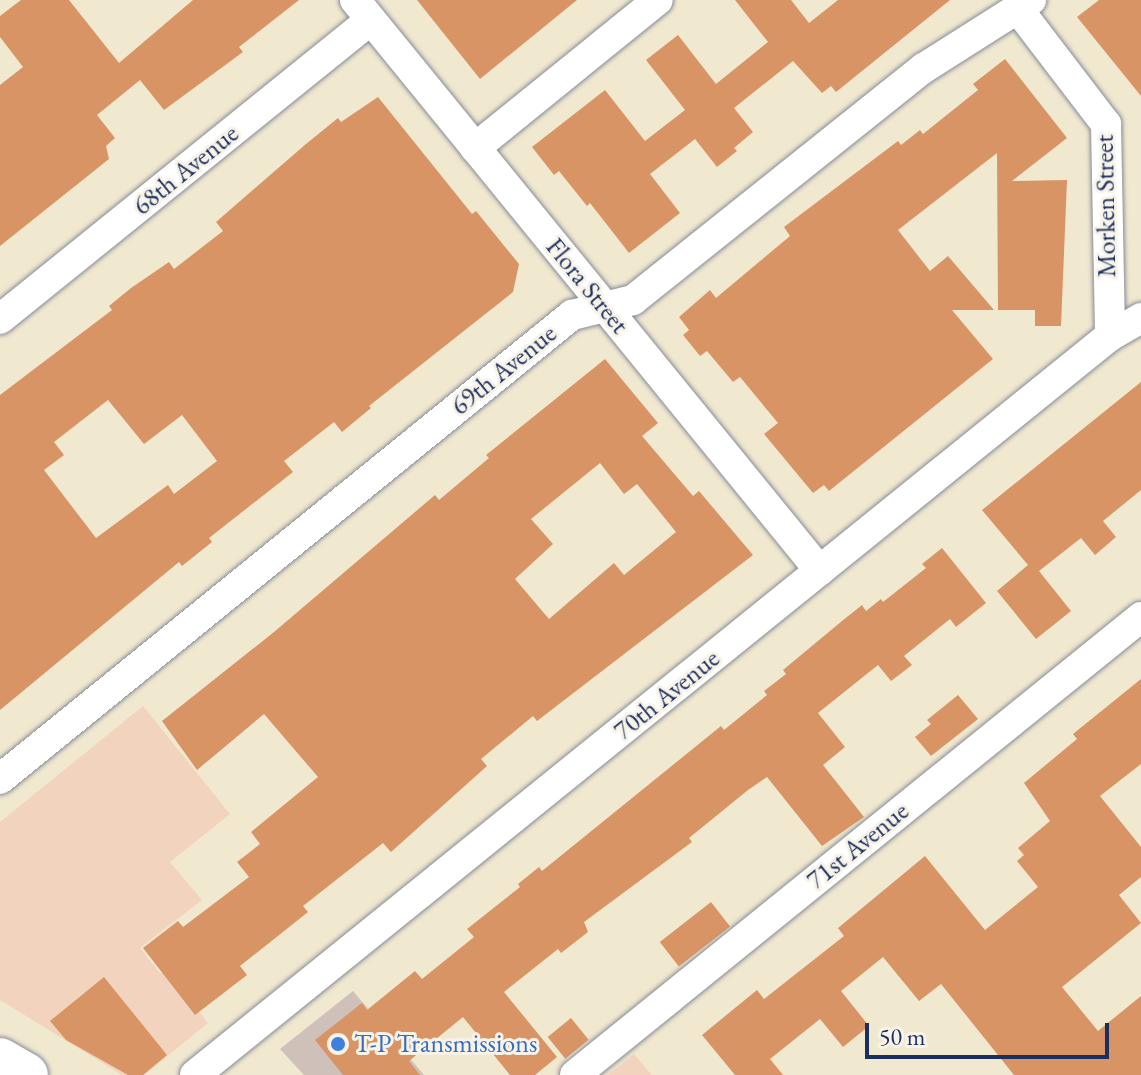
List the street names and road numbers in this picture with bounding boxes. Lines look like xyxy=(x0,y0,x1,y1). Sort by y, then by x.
street label: 68th Avenue xyxy=(127,118,245,222)
street label: Morken Street xyxy=(1089,134,1123,278)
street label: Flora Street xyxy=(539,232,635,340)
street label: 69th Avenue xyxy=(445,318,563,422)
street label: 70th Avenue xyxy=(608,643,726,747)
street label: 71st Avenue xyxy=(801,796,915,896)

